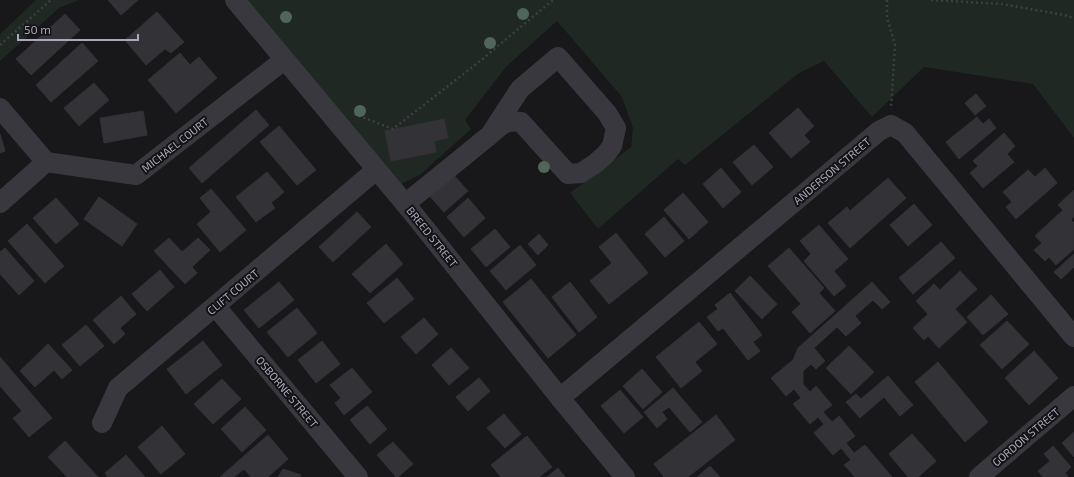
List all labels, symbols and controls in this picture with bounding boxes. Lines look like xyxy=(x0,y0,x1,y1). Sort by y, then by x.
scale bar xyxy=(18,16,138,42)
text: 50 m xyxy=(24,22,51,36)
street label: MICHAEL COURT xyxy=(139,114,211,175)
street label: ANDERSON STREET xyxy=(790,134,873,207)
street label: BREED STREET xyxy=(404,204,461,270)
street label: CLIFT COURT xyxy=(204,266,262,317)
street label: OSBORNE STREET xyxy=(254,353,321,430)
street label: GORDON STREET xyxy=(989,404,1062,469)

